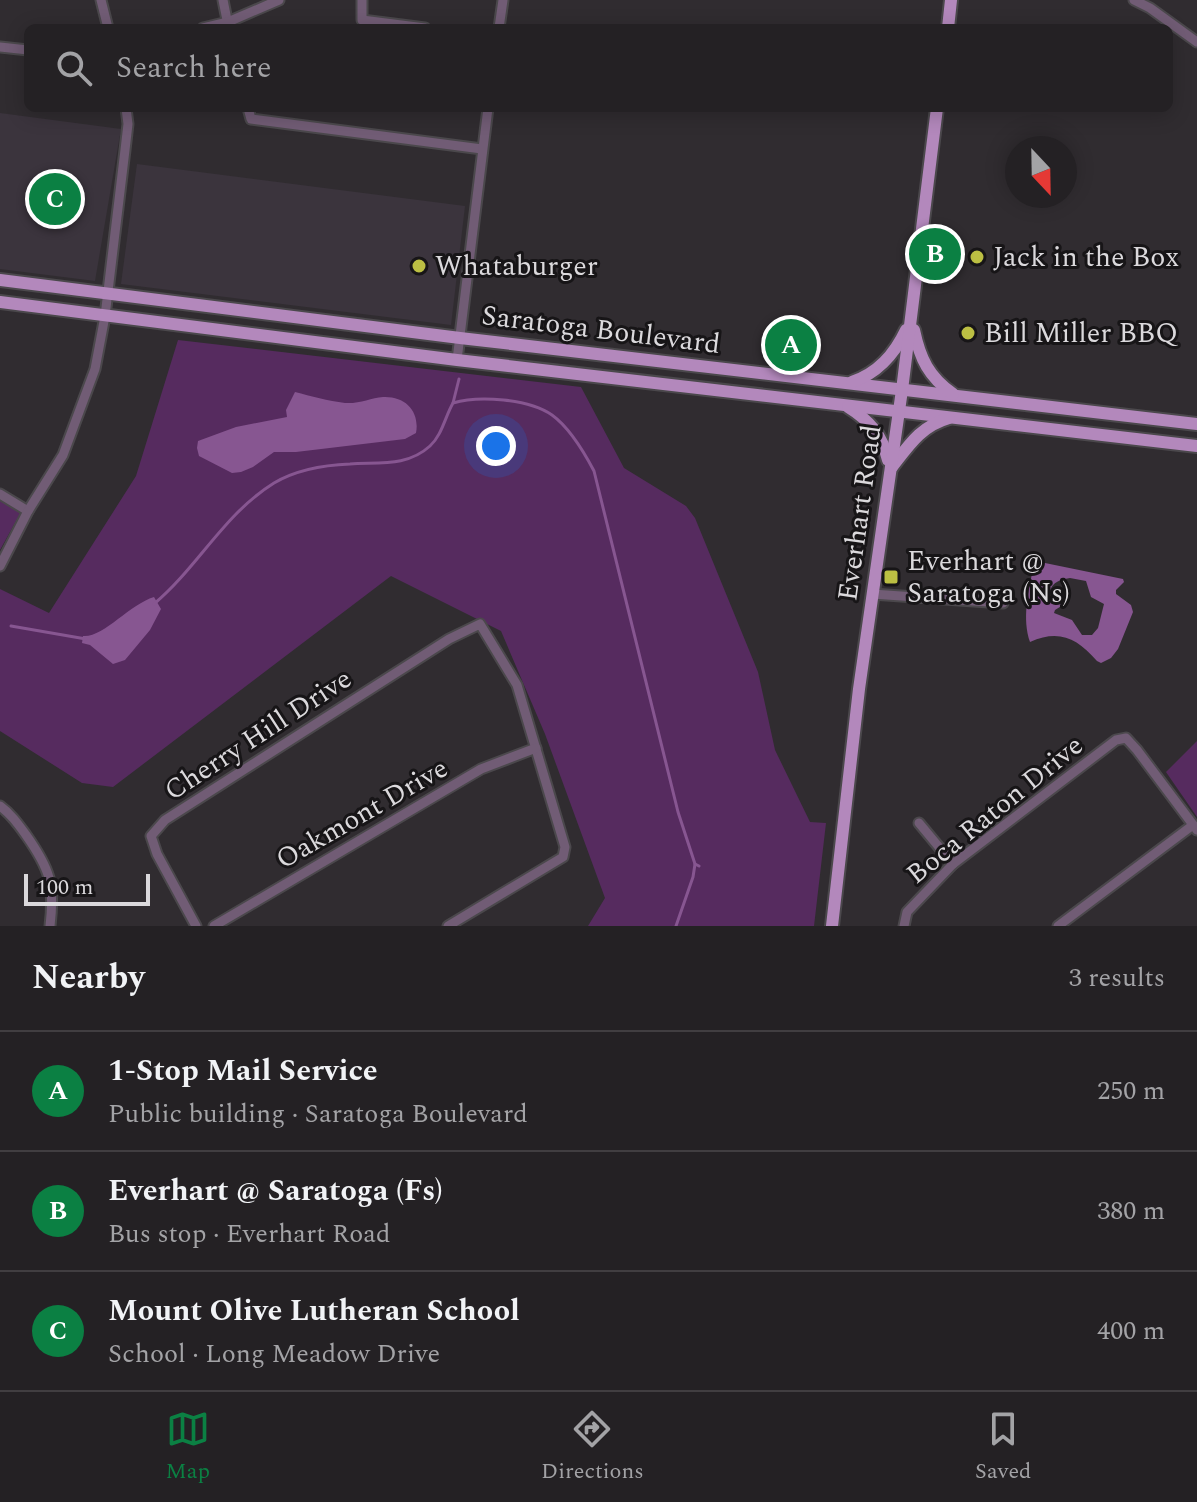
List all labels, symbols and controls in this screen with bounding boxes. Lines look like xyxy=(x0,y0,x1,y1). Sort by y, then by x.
search box xyxy=(24,24,1173,112)
text: Search here xyxy=(116,45,272,91)
icon: search xyxy=(52,46,96,90)
north arrow xyxy=(1005,136,1077,208)
pin: C xyxy=(29,169,81,229)
pin: B xyxy=(909,224,961,284)
place label: Jack in the Box xyxy=(993,236,1179,279)
place label: Whataburger xyxy=(435,245,598,288)
marker: Jack in the Box xyxy=(968,248,986,266)
marker: Whataburger xyxy=(410,257,428,275)
street label: Saratoga Boulevard xyxy=(479,294,723,366)
place label: Bill Miller BBQ xyxy=(984,312,1178,355)
pin: A xyxy=(765,315,817,375)
marker: Bill Miller BBQ xyxy=(959,324,977,342)
street label: Everhart Road xyxy=(826,422,894,604)
your location xyxy=(476,426,516,466)
place label: Everhart @ Saratoga (Ns) xyxy=(907,540,1070,615)
marker: Everhart @ Saratoga (Ns) xyxy=(882,568,900,586)
street label: Cherry Hill Drive xyxy=(156,658,360,812)
street label: Boca Raton Drive xyxy=(897,725,1093,895)
street label: Oakmont Drive xyxy=(268,747,456,881)
scale bar xyxy=(24,870,150,906)
text: 100 m xyxy=(36,871,93,904)
text: Nearby xyxy=(32,952,145,1004)
text: 3 results xyxy=(1069,958,1165,998)
text: 1-Stop Mail Service xyxy=(108,1048,378,1094)
text: A xyxy=(48,1071,68,1111)
text: 250 m xyxy=(1097,1071,1165,1111)
text: Public building · Saratoga Boulevard xyxy=(108,1094,528,1134)
text: Everhart @ Saratoga (Fs) xyxy=(108,1168,443,1214)
text: B xyxy=(49,1191,67,1231)
text: 380 m xyxy=(1097,1191,1165,1231)
text: Bus stop · Everhart Road xyxy=(108,1214,391,1254)
text: Mount Olive Lutheran School xyxy=(108,1288,520,1334)
text: C xyxy=(49,1311,67,1351)
text: 400 m xyxy=(1097,1311,1165,1351)
text: School · Long Meadow Drive xyxy=(108,1334,440,1374)
tab: Map xyxy=(166,1407,210,1488)
tab: Directions xyxy=(541,1407,644,1488)
tab: Saved xyxy=(975,1407,1031,1488)

